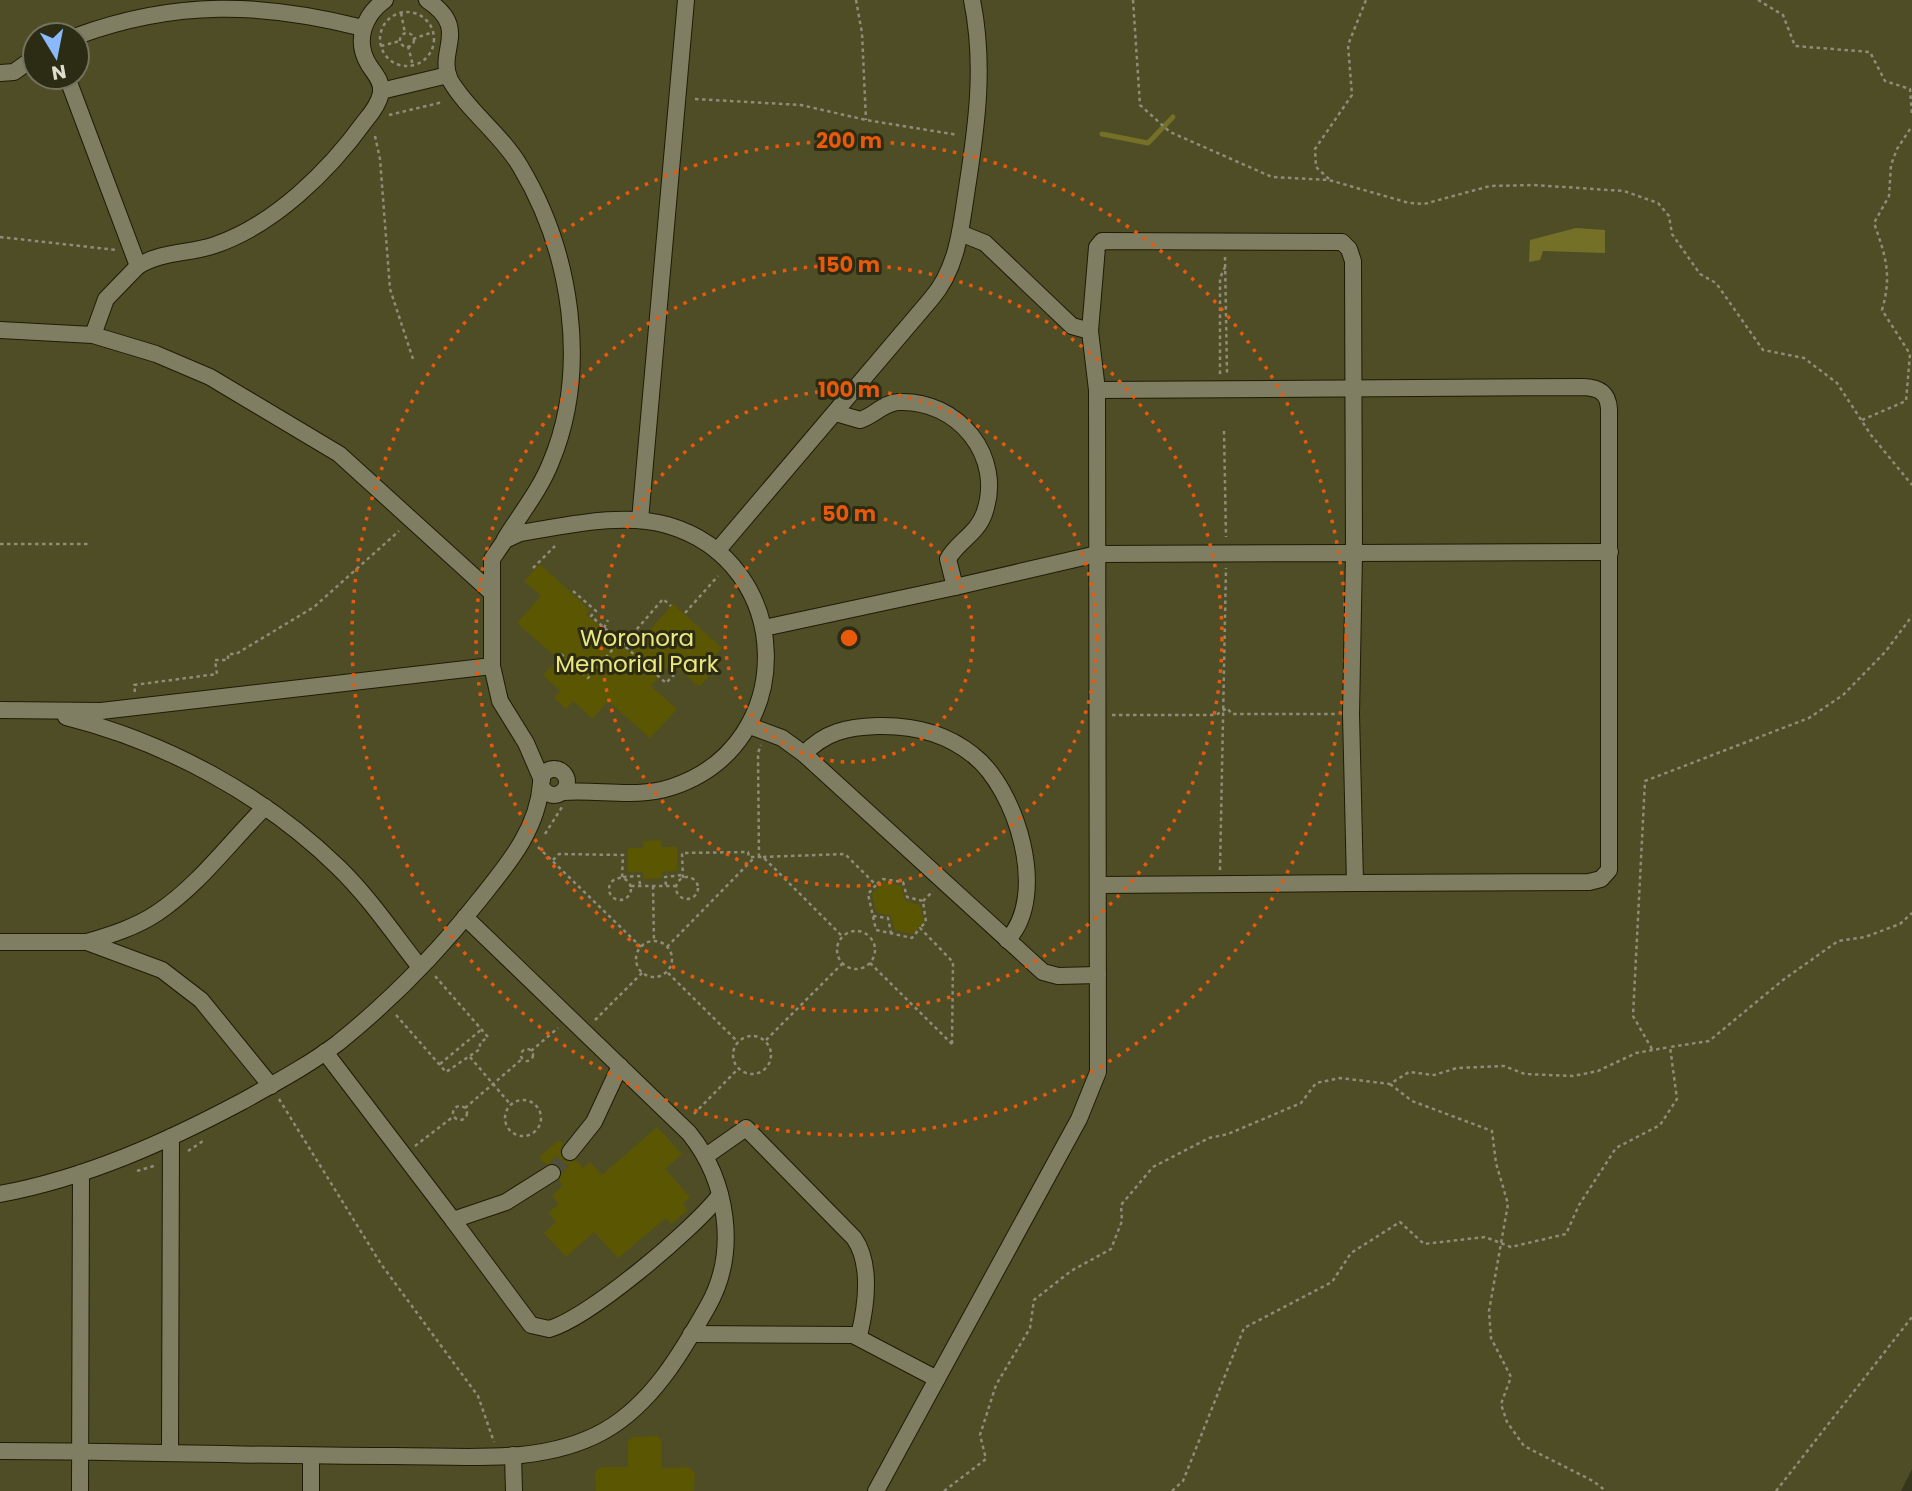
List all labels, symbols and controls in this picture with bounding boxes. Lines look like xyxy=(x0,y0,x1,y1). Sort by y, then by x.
north arrow xyxy=(21,21,91,91)
text: N xyxy=(49,58,68,87)
text: 200 m xyxy=(816,126,882,155)
text: 150 m xyxy=(818,250,880,279)
text: 100 m xyxy=(818,375,880,404)
text: 50 m xyxy=(822,499,876,528)
park label: Woronora Memorial Park xyxy=(555,622,719,680)
centre of rings xyxy=(837,626,861,650)

